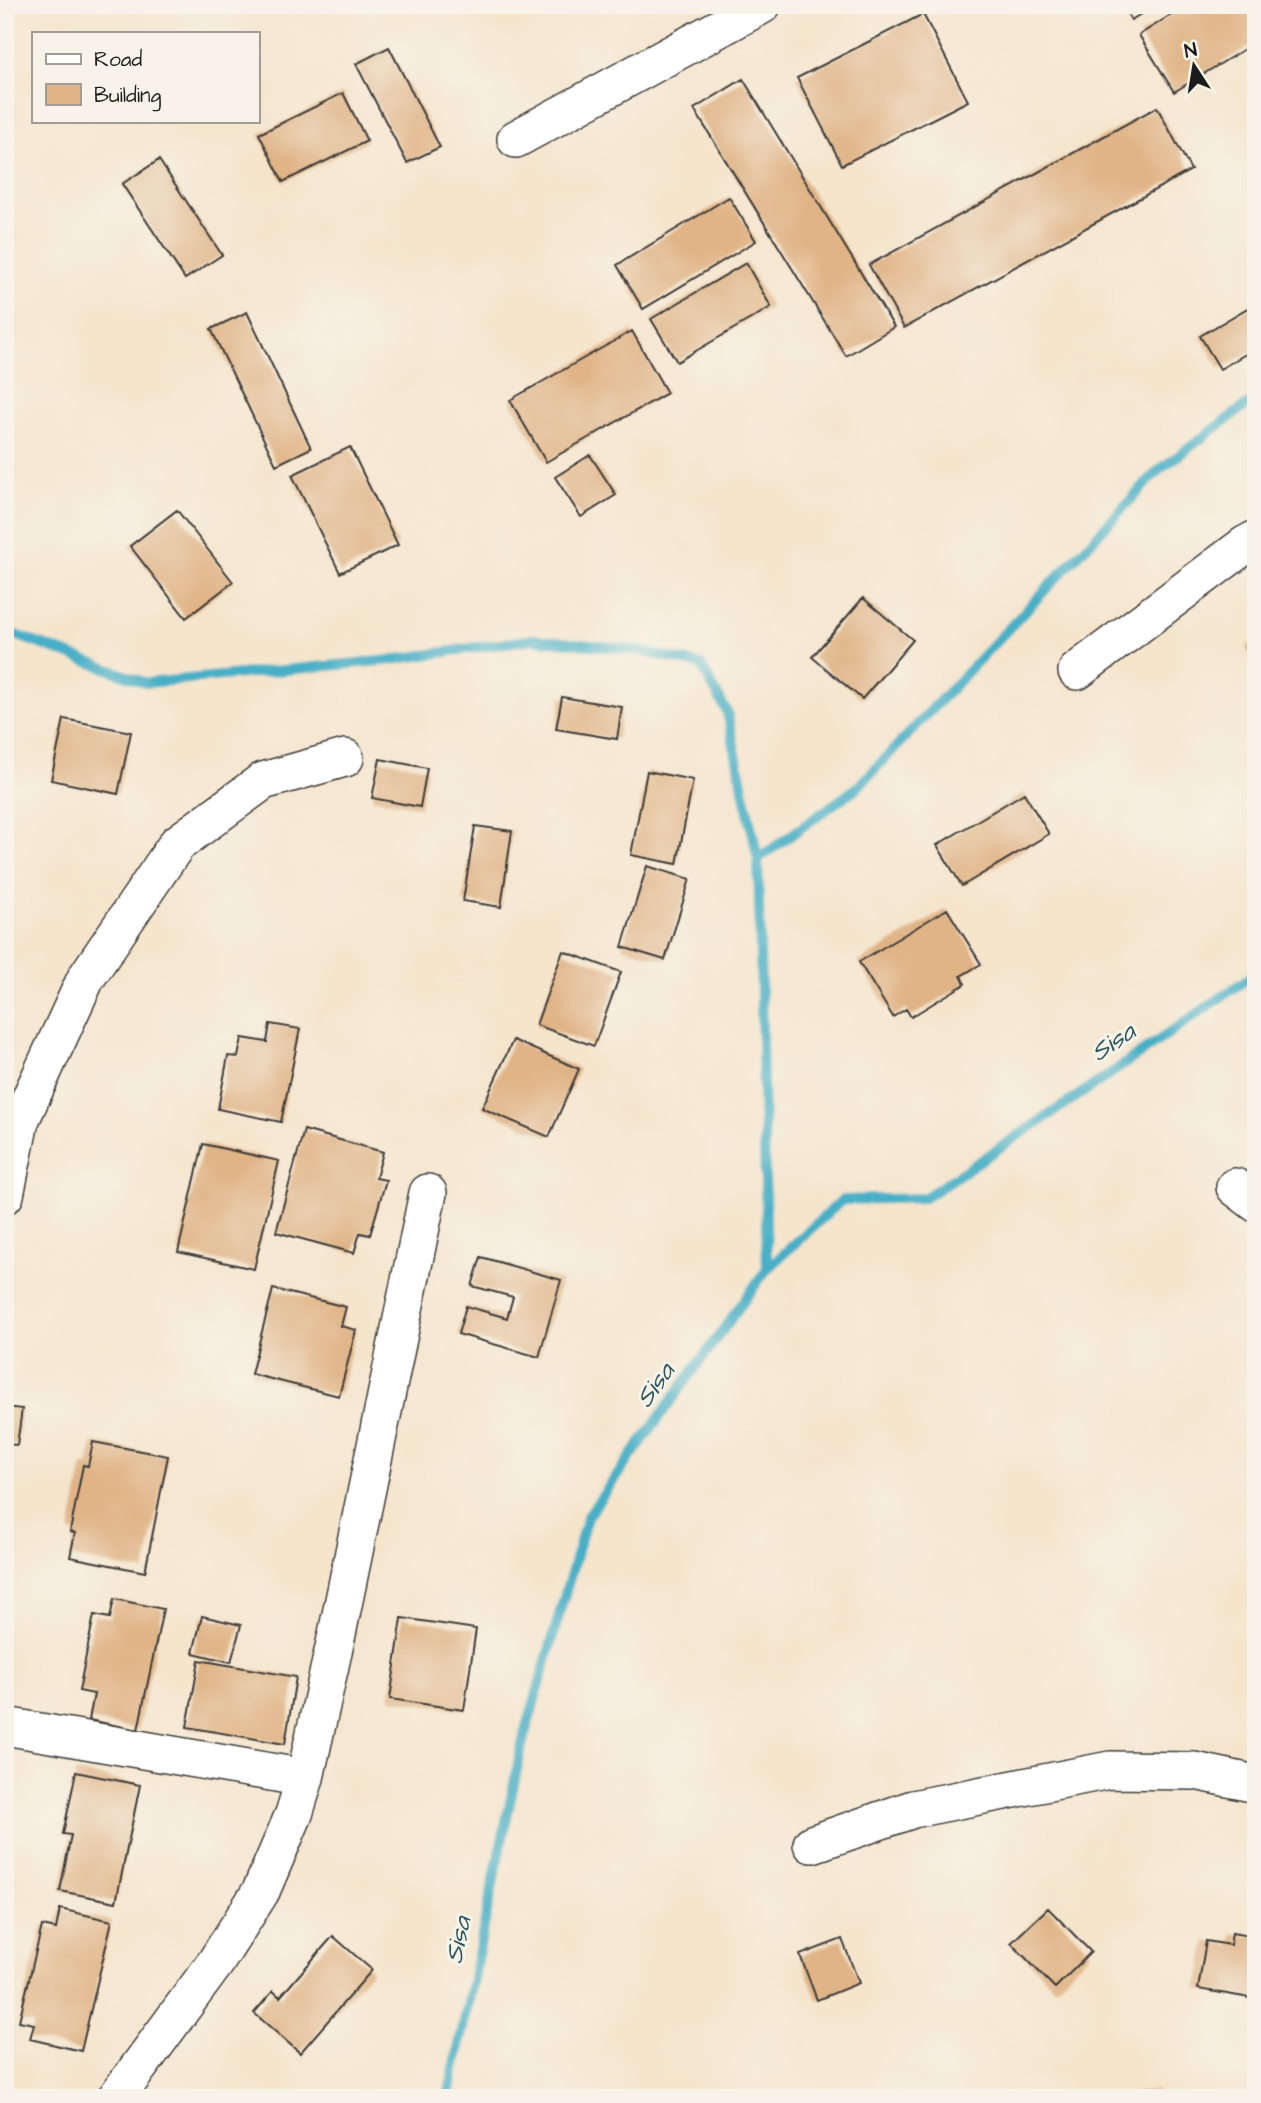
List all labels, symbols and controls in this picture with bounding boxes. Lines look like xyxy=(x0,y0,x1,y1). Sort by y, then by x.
legend xyxy=(32,32,259,122)
north arrow xyxy=(1160,32,1230,102)
text: N xyxy=(1182,36,1199,65)
text: Road xyxy=(94,45,142,74)
text: Building xyxy=(94,81,162,112)
water label: Sisa xyxy=(1083,1013,1144,1070)
water label: Sisa xyxy=(627,1354,684,1415)
water label: Sisa xyxy=(436,1912,481,1967)

